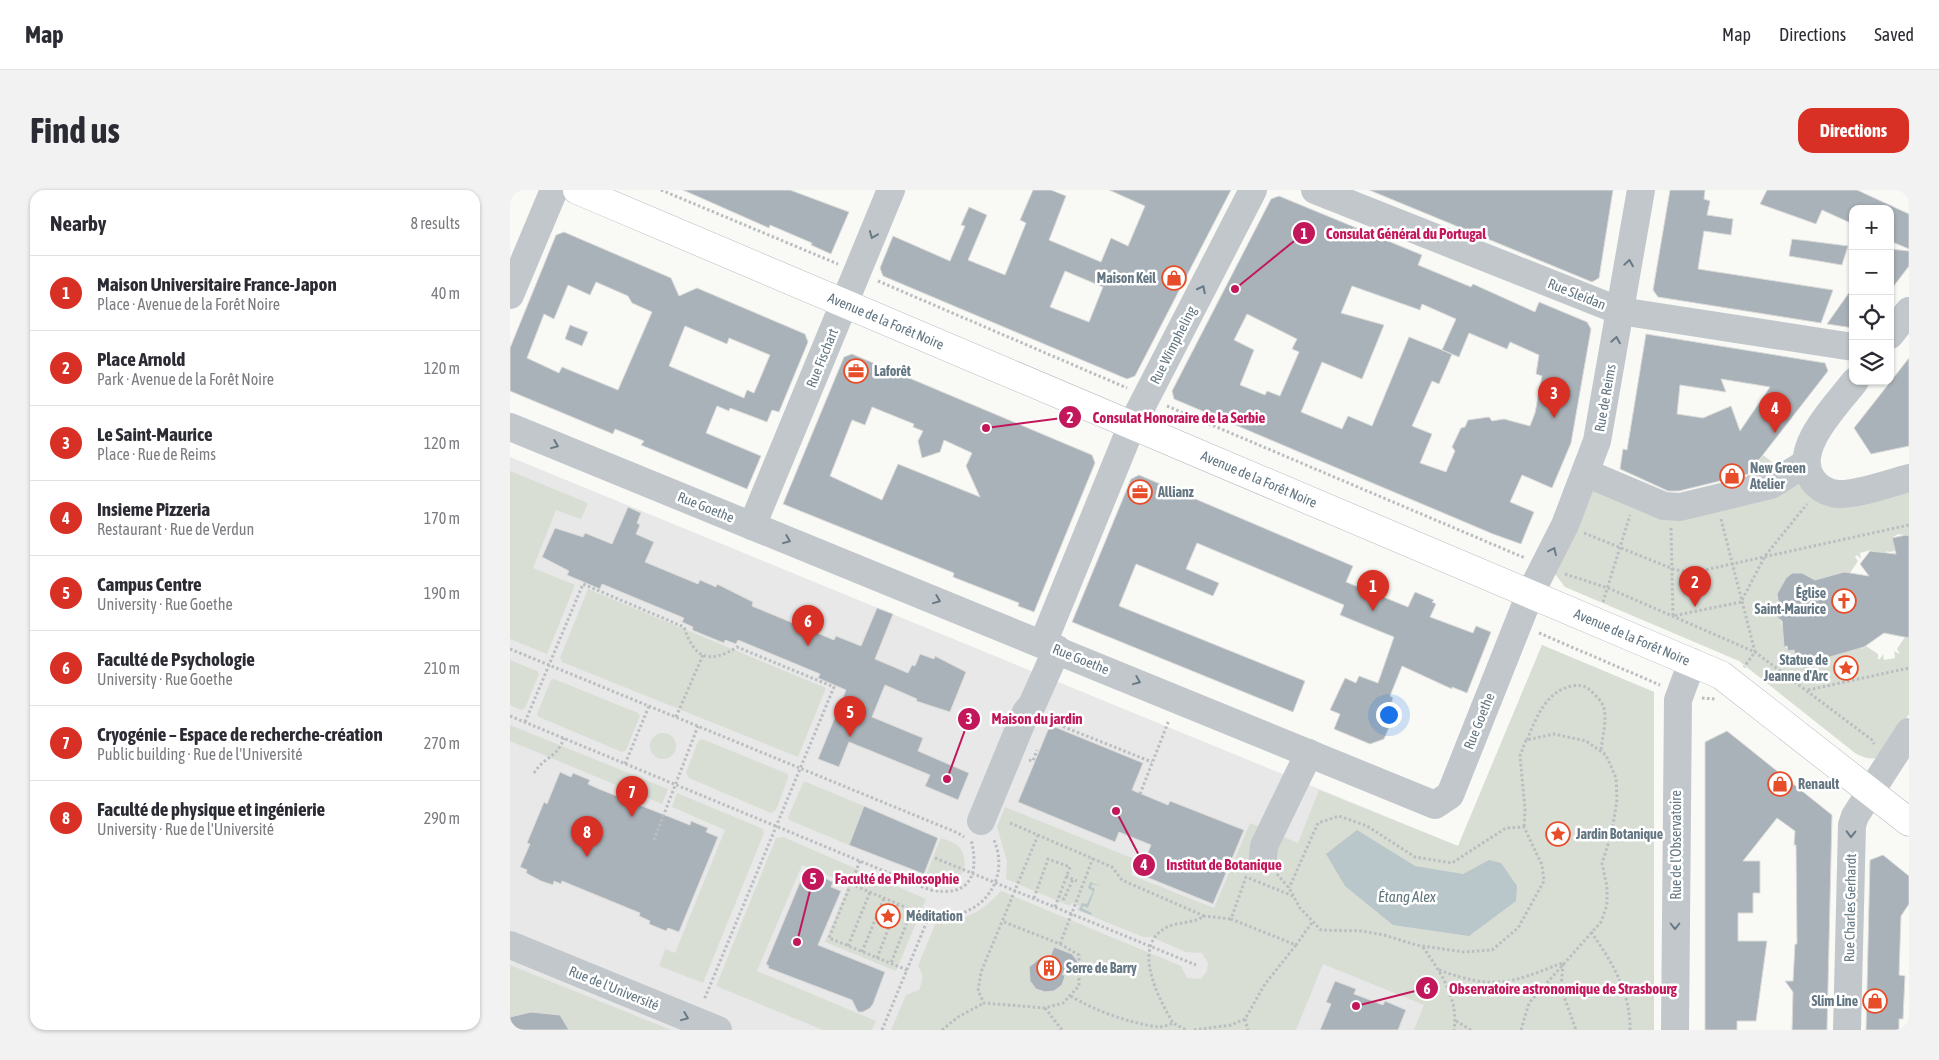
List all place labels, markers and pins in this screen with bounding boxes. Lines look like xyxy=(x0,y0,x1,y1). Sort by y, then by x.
callout: Consulat Général du Portugal xyxy=(1291,218,1497,248)
shop icon: Maison Keil xyxy=(1161,265,1187,291)
place label: Maison Keil xyxy=(1097,270,1156,286)
office icon: Laforêt xyxy=(843,358,869,384)
place label: Laforêt xyxy=(874,363,911,379)
pin: 3 xyxy=(1538,377,1570,418)
pin: 4 xyxy=(1759,392,1791,433)
callout: Consulat Honoraire de la Serbie xyxy=(1058,402,1276,432)
place label: New Green Atelier xyxy=(1749,460,1806,492)
shop icon: New Green Atelier xyxy=(1719,463,1745,489)
office icon: Allianz xyxy=(1127,479,1153,505)
place label: Allianz xyxy=(1157,484,1194,500)
pin: 2 xyxy=(1679,566,1711,607)
pin: 1 xyxy=(1357,570,1389,611)
place label: Église Saint-Maurice xyxy=(1755,585,1826,617)
church icon: Église Saint-Maurice xyxy=(1831,588,1857,614)
pin: 6 xyxy=(792,605,824,646)
place label: Statue de Jeanne d'Arc xyxy=(1763,652,1829,684)
place icon: Statue de Jeanne d'Arc xyxy=(1833,655,1859,681)
pin: 5 xyxy=(834,696,866,737)
callout: Maison du jardin xyxy=(956,704,1093,734)
shop icon: Renault xyxy=(1767,771,1793,797)
pin: 7 xyxy=(616,776,648,817)
place label: Renault xyxy=(1798,776,1839,792)
pin: 8 xyxy=(571,816,603,857)
place icon: Jardin Botanique xyxy=(1545,821,1571,847)
place label: Jardin Botanique xyxy=(1575,826,1663,842)
callout: Institut de Botanique xyxy=(1131,850,1292,880)
callout: Faculté de Philosophie xyxy=(800,864,970,894)
place icon: Méditation xyxy=(875,903,901,929)
place label: Méditation xyxy=(906,908,963,924)
building icon: Serre de Barry xyxy=(1036,955,1062,981)
place label: Serre de Barry xyxy=(1066,960,1137,976)
callout: Observatoire astronomique de Strasbourg xyxy=(1414,973,1688,1003)
shop icon: Slim Line xyxy=(1862,988,1888,1014)
place label: Slim Line xyxy=(1811,993,1858,1009)

